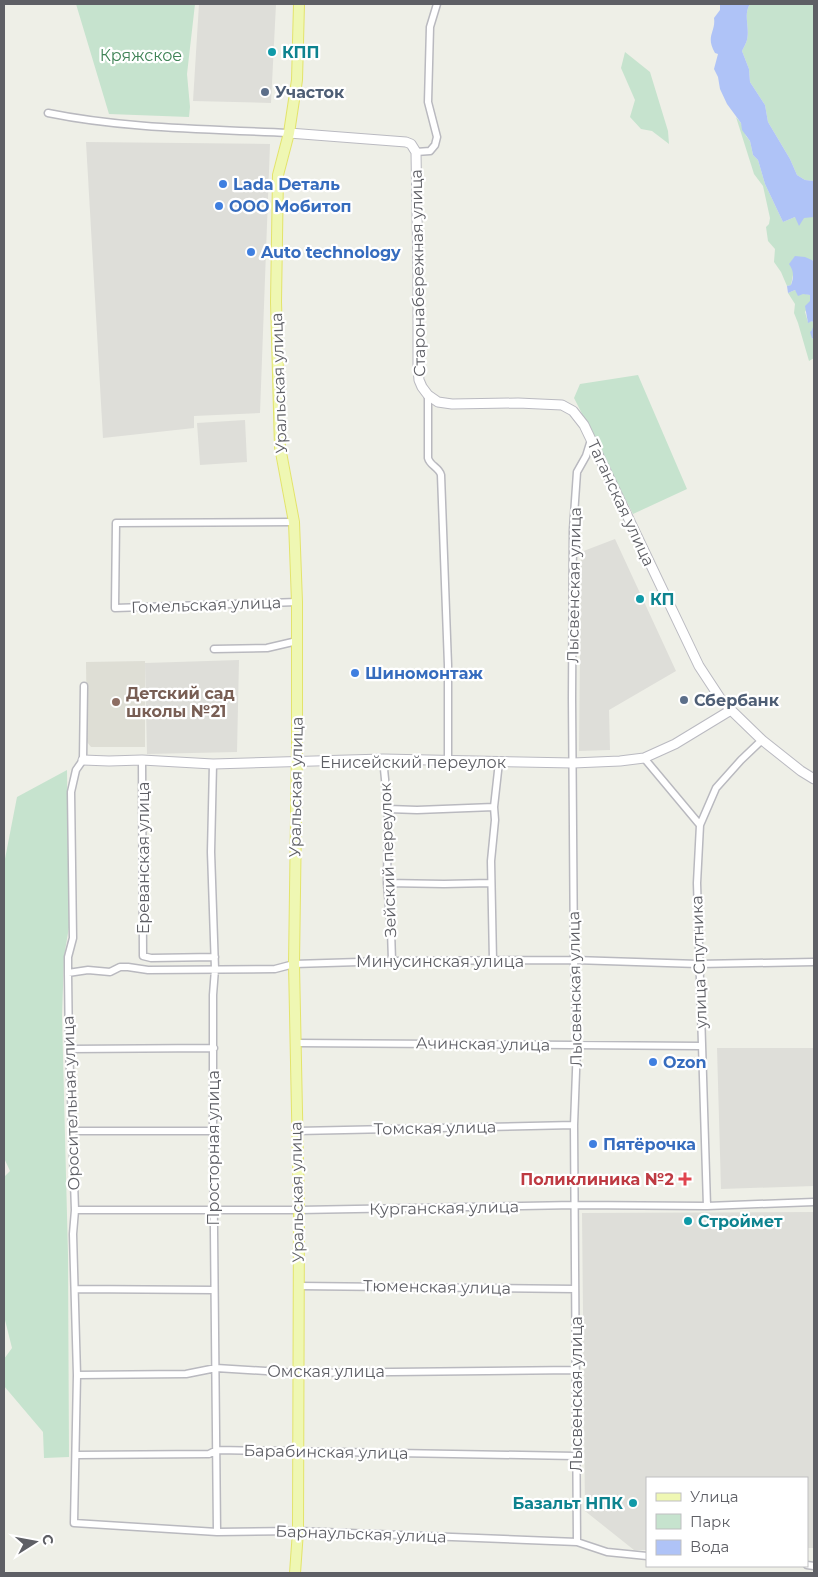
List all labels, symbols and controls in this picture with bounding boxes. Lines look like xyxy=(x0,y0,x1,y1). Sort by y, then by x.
place label: КПП xyxy=(282,43,319,62)
park label: Кряжское xyxy=(100,46,182,65)
marker: КПП xyxy=(266,46,278,58)
place label: Участок xyxy=(275,83,345,102)
marker: Участок xyxy=(259,86,271,98)
street label: Старонабережная улица xyxy=(407,169,429,377)
place label: Lada Dеталь xyxy=(233,175,340,194)
marker: Lada Dеталь xyxy=(217,178,229,190)
place label: ООО Мобитоп xyxy=(229,197,352,216)
marker: ООО Мобитоп xyxy=(213,200,225,212)
place label: Auto technology xyxy=(260,243,401,262)
marker: Auto technology xyxy=(245,246,257,258)
street label: Уральская улица xyxy=(267,312,291,454)
street label: Таганская улица xyxy=(583,437,659,569)
street label: Лысвенская улица xyxy=(563,507,585,663)
place label: КП xyxy=(650,590,674,609)
street label: Гомельская улица xyxy=(131,593,281,617)
marker: КП xyxy=(634,593,646,605)
place label: Шиномонтаж xyxy=(365,664,483,683)
marker: Шиномонтаж xyxy=(349,667,361,679)
place label: Детский сад школы №21 xyxy=(126,684,235,721)
place label: Сбербанк xyxy=(694,691,780,710)
marker: Сбербанк xyxy=(678,694,690,706)
marker: Детский сад школы №21 xyxy=(110,696,122,708)
street label: Уральская улица xyxy=(285,716,307,858)
street label: Енисейский переулок xyxy=(320,753,507,772)
street label: Ереванская улица xyxy=(134,782,153,934)
street label: Зейский переулок xyxy=(376,782,400,938)
street label: улица Спутника xyxy=(687,895,711,1030)
street label: Лысвенская улица xyxy=(564,911,586,1067)
street label: Минусинская улица xyxy=(356,952,524,971)
street label: Оросительная улица xyxy=(58,1015,84,1191)
street label: Ачинская улица xyxy=(416,1033,550,1055)
place label: Ozon xyxy=(663,1053,707,1072)
marker: Ozon xyxy=(647,1056,659,1068)
street label: Просторная улица xyxy=(204,1070,223,1226)
street label: Томская улица xyxy=(374,1117,496,1139)
street label: Уральская улица xyxy=(286,1121,308,1263)
place label: Пятёрочка xyxy=(603,1135,696,1154)
marker: Пятёрочка xyxy=(587,1138,599,1150)
place label: Поликлиника №2 xyxy=(520,1170,674,1189)
marker: Поликлиника №2 xyxy=(678,1172,692,1186)
street label: Курганская улица xyxy=(369,1197,519,1219)
place label: Строймет xyxy=(698,1212,783,1231)
marker: Строймет xyxy=(682,1215,694,1227)
street label: Тюменская улица xyxy=(363,1276,511,1298)
street label: Лысвенская улица xyxy=(567,1316,586,1472)
street label: Омская улица xyxy=(267,1362,385,1381)
street label: Барабинская улица xyxy=(243,1441,409,1463)
legend xyxy=(646,1477,808,1567)
text: Улица xyxy=(690,1487,738,1506)
place label: Базальт НПК xyxy=(512,1494,623,1513)
marker: Базальт НПК xyxy=(627,1497,639,1509)
text: Парк xyxy=(690,1512,730,1531)
north arrow xyxy=(10,1517,60,1567)
street label: Барнаульская улица xyxy=(275,1522,447,1546)
text: С xyxy=(38,1533,58,1546)
text: Вода xyxy=(690,1537,729,1556)

